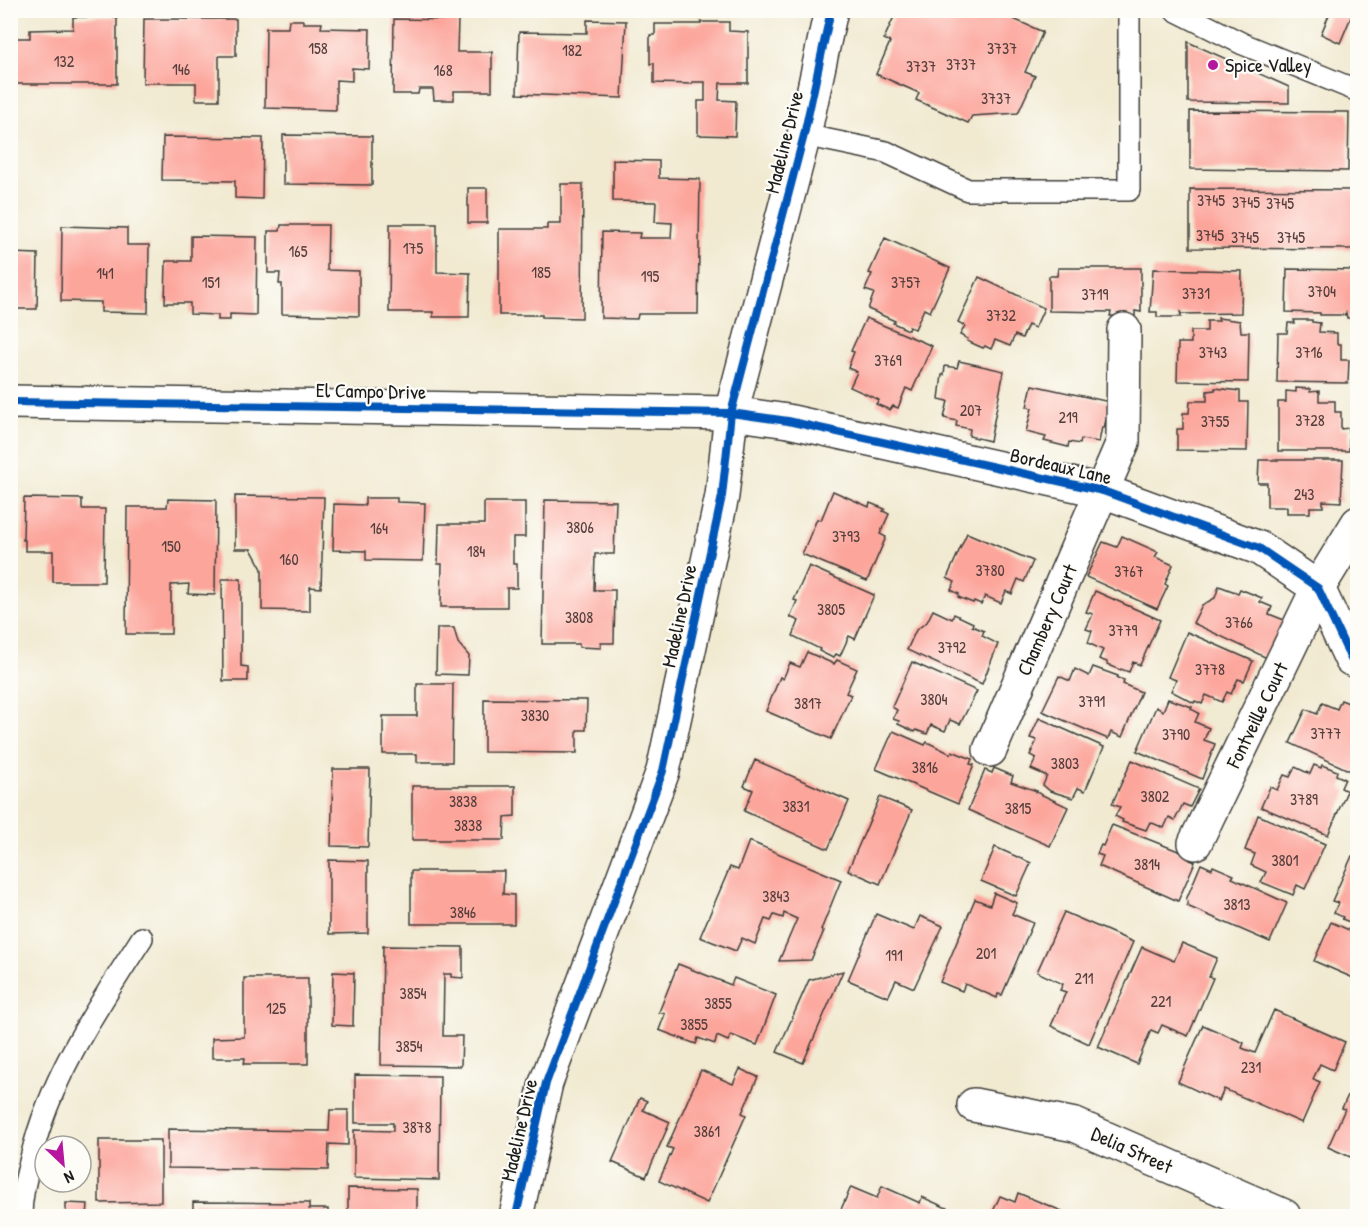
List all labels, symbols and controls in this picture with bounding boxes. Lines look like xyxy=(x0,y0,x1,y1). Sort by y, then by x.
house number: 158 xyxy=(308,37,328,59)
house number: 3737 xyxy=(987,37,1017,59)
house number: 182 xyxy=(562,39,583,61)
house number: 132 xyxy=(54,50,75,72)
place label: Spice Valley xyxy=(1225,51,1312,78)
house number: 3737 xyxy=(946,53,976,75)
house number: 3737 xyxy=(906,55,936,77)
house number: 146 xyxy=(172,58,190,80)
marker: Spice Valley xyxy=(1206,58,1220,72)
house number: 168 xyxy=(433,59,453,81)
house number: 3737 xyxy=(981,87,1011,109)
street label: Madeline Drive xyxy=(758,88,809,196)
house number: 3745 xyxy=(1197,189,1225,211)
house number: 3745 xyxy=(1232,191,1260,213)
house number: 3745 xyxy=(1266,192,1294,214)
house number: 3745 xyxy=(1196,224,1224,246)
house number: 3745 xyxy=(1231,226,1259,248)
house number: 3745 xyxy=(1277,226,1305,248)
house number: 175 xyxy=(403,237,423,259)
house number: 165 xyxy=(289,240,308,262)
house number: 185 xyxy=(531,261,551,283)
house number: 141 xyxy=(96,262,114,284)
house number: 195 xyxy=(641,265,659,287)
house number: 151 xyxy=(202,271,220,293)
house number: 3757 xyxy=(891,271,921,293)
house number: 3704 xyxy=(1308,280,1336,302)
house number: 3731 xyxy=(1182,282,1210,304)
house number: 3719 xyxy=(1082,283,1109,305)
house number: 3732 xyxy=(986,304,1016,326)
house number: 3743 xyxy=(1199,341,1227,363)
house number: 3716 xyxy=(1295,341,1323,363)
house number: 3769 xyxy=(874,349,902,371)
street label: El Campo Drive xyxy=(316,376,426,405)
house number: 207 xyxy=(960,399,982,421)
house number: 219 xyxy=(1058,406,1078,428)
house number: 3728 xyxy=(1295,409,1325,431)
house number: 3755 xyxy=(1201,410,1230,432)
street label: Bordeaux Lane xyxy=(1008,441,1115,490)
house number: 243 xyxy=(1294,483,1314,505)
house number: 3806 xyxy=(566,516,594,538)
house number: 164 xyxy=(370,517,388,539)
house number: 3793 xyxy=(832,525,860,547)
house number: 150 xyxy=(161,535,181,557)
house number: 184 xyxy=(467,540,485,562)
house number: 160 xyxy=(279,548,299,570)
house number: 3780 xyxy=(975,559,1005,581)
street label: Chambery Court xyxy=(1010,559,1084,680)
house number: 3767 xyxy=(1114,560,1144,582)
street label: Madeline Drive xyxy=(654,562,703,670)
house number: 3805 xyxy=(817,598,845,620)
house number: 3808 xyxy=(565,606,593,628)
house number: 3766 xyxy=(1225,611,1253,633)
house number: 3779 xyxy=(1109,619,1138,641)
house number: 3792 xyxy=(938,636,967,658)
street label: Fontveille Court xyxy=(1219,656,1294,773)
house number: 3778 xyxy=(1195,658,1225,680)
house number: 3804 xyxy=(920,688,948,710)
house number: 3791 xyxy=(1079,690,1106,712)
house number: 3817 xyxy=(794,692,822,714)
house number: 3830 xyxy=(521,704,549,726)
house number: 3777 xyxy=(1311,722,1342,744)
house number: 3790 xyxy=(1162,723,1190,745)
house number: 3803 xyxy=(1051,752,1079,774)
house number: 3816 xyxy=(912,756,938,778)
house number: 3802 xyxy=(1141,785,1170,807)
house number: 3789 xyxy=(1290,788,1318,810)
house number: 3838 xyxy=(449,790,477,812)
house number: 3831 xyxy=(782,795,810,817)
house number: 3815 xyxy=(1005,797,1032,819)
house number: 3838 xyxy=(454,814,482,836)
house number: 3801 xyxy=(1271,849,1299,871)
house number: 3814 xyxy=(1134,853,1160,875)
house number: 3843 xyxy=(762,885,790,907)
house number: 3813 xyxy=(1223,893,1251,915)
house number: 3846 xyxy=(450,901,476,923)
house number: 201 xyxy=(976,942,996,964)
house number: 191 xyxy=(885,944,903,966)
house number: 211 xyxy=(1074,967,1094,989)
house number: 3854 xyxy=(400,982,426,1004)
house number: 221 xyxy=(1151,990,1172,1012)
house number: 3855 xyxy=(704,992,732,1014)
house number: 125 xyxy=(266,997,286,1019)
house number: 3855 xyxy=(680,1013,708,1035)
house number: 3854 xyxy=(396,1035,422,1057)
house number: 231 xyxy=(1241,1056,1261,1078)
street label: Madeline Drive xyxy=(494,1076,543,1184)
house number: 3878 xyxy=(403,1116,432,1138)
house number: 3861 xyxy=(694,1120,720,1142)
street label: Delia Street xyxy=(1087,1120,1178,1180)
north arrow xyxy=(33,1134,93,1194)
text: N xyxy=(60,1166,78,1189)

